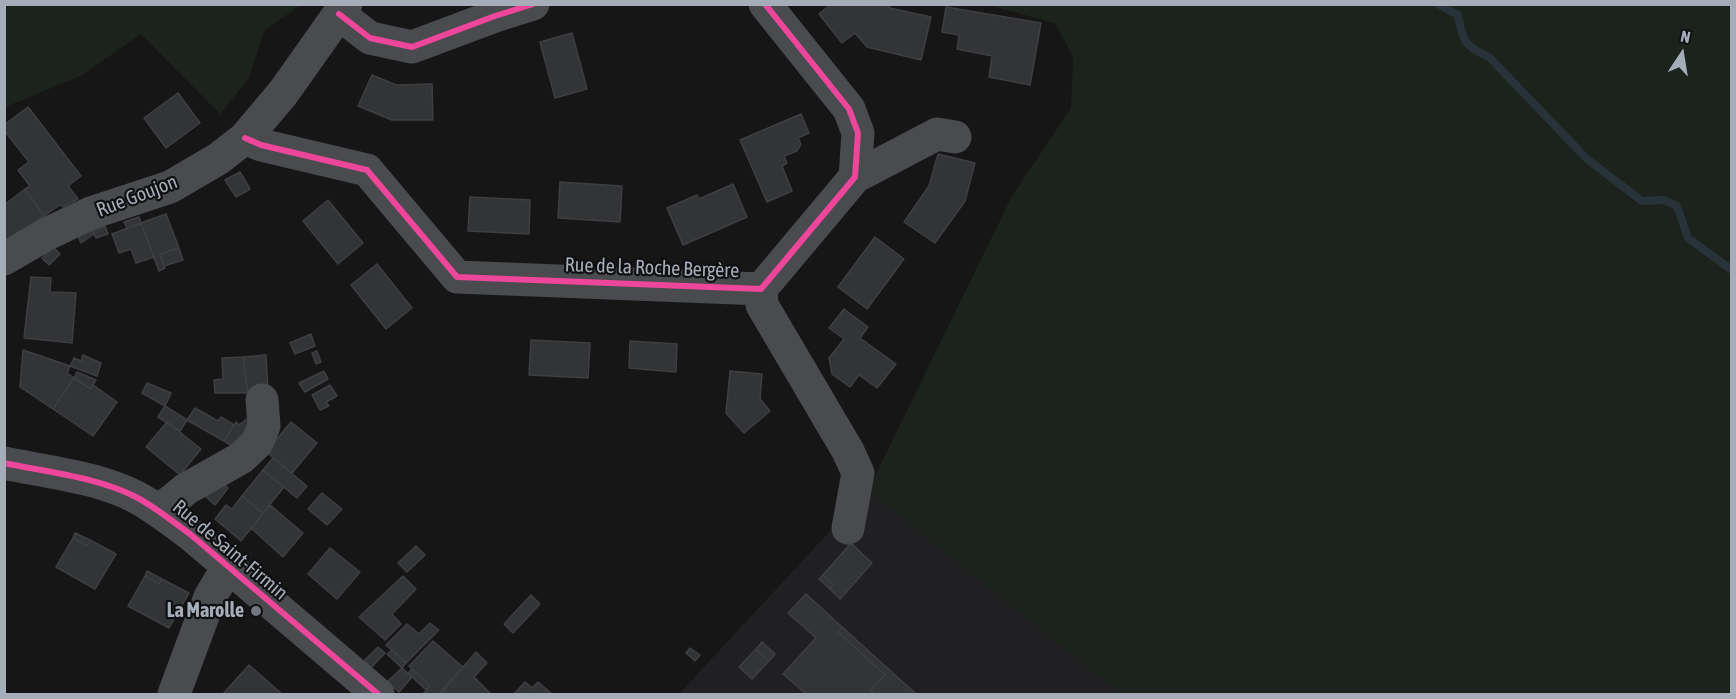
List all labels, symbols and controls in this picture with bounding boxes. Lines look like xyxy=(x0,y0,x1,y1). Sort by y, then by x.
north arrow xyxy=(1652,24,1712,84)
text: N xyxy=(1679,27,1692,46)
street label: Rue Goujon xyxy=(93,170,181,222)
street label: Rue de la Roche Bergère xyxy=(564,253,740,283)
street label: Rue de Saint-Firmin xyxy=(168,495,292,605)
place label: La Marolle xyxy=(167,599,244,623)
marker: La Marolle xyxy=(249,604,263,618)

